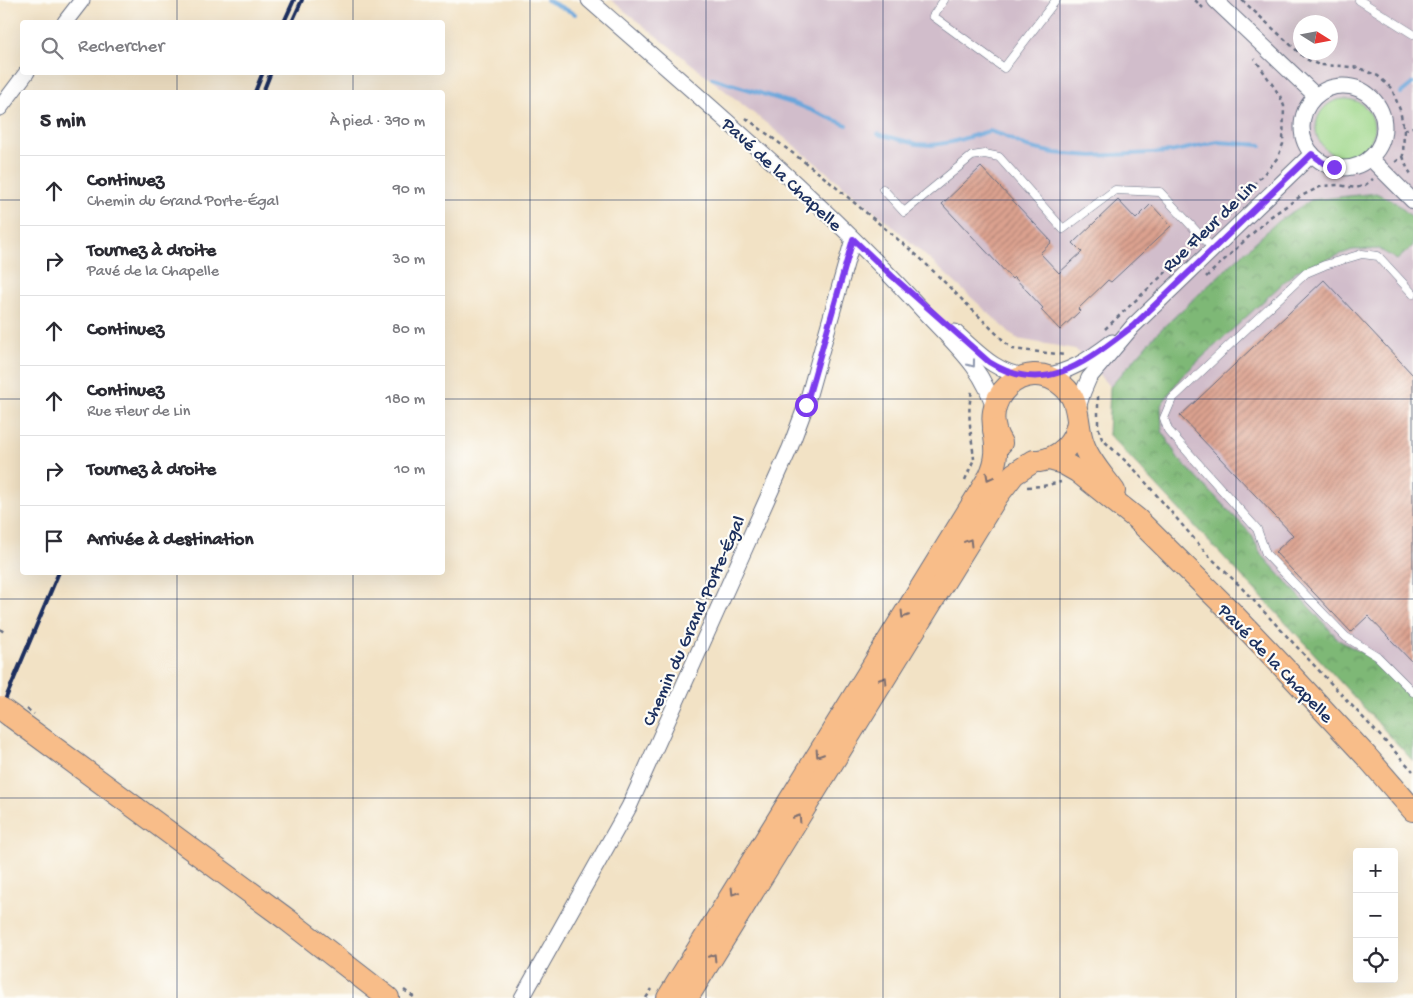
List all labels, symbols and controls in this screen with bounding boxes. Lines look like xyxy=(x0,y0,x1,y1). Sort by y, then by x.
north arrow xyxy=(1293,15,1338,60)
search box xyxy=(20,20,445,75)
icon: search xyxy=(38,34,66,62)
text: Rechercher xyxy=(78,36,164,59)
text: 5 min xyxy=(40,110,85,135)
text: À pied · 390 m xyxy=(330,113,425,132)
street label: Pavé de la Chapelle xyxy=(715,113,846,238)
route end xyxy=(1323,156,1346,179)
text: Continuez xyxy=(87,170,164,193)
icon: ahead xyxy=(40,177,68,205)
street label: Rue Fleur de Lin xyxy=(1158,177,1263,278)
text: 90 m xyxy=(393,181,425,200)
text: Chemin du Grand Porte-Égal xyxy=(87,193,279,212)
text: Tournez à droite xyxy=(87,240,216,263)
icon: right xyxy=(40,247,68,275)
text: 30 m xyxy=(392,251,425,270)
text: Pavé de la Chapelle xyxy=(87,263,219,282)
icon: ahead xyxy=(40,317,68,345)
text: Continuez xyxy=(87,319,164,342)
text: 80 m xyxy=(392,321,425,340)
one-way arrow xyxy=(966,358,974,367)
text: Continuez xyxy=(87,380,164,403)
icon: ahead xyxy=(40,387,68,415)
text: 180 m xyxy=(386,391,425,410)
route start xyxy=(795,394,818,417)
text: Rue Fleur de Lin xyxy=(87,403,190,422)
icon: right xyxy=(40,457,68,485)
text: Tournez à droite xyxy=(87,459,216,482)
text: 10 m xyxy=(394,461,425,480)
one-way arrow xyxy=(985,471,995,480)
street label: Chemin du Grand Porte-Égal xyxy=(638,513,752,730)
icon: arrive xyxy=(40,527,68,555)
text: Arrivée à destination xyxy=(87,529,253,552)
one-way arrow xyxy=(963,539,973,548)
street label: Pavé de la Chapelle xyxy=(1211,599,1337,729)
one-way arrow xyxy=(901,610,911,619)
one-way arrow xyxy=(878,677,887,686)
one-way arrow xyxy=(816,748,825,757)
one-way arrow xyxy=(792,815,802,824)
map controls xyxy=(1353,848,1398,983)
button: + xyxy=(1353,848,1398,893)
one-way arrow xyxy=(730,886,740,895)
button: − xyxy=(1353,893,1398,938)
button: locate xyxy=(1353,938,1398,983)
one-way arrow xyxy=(706,953,716,962)

